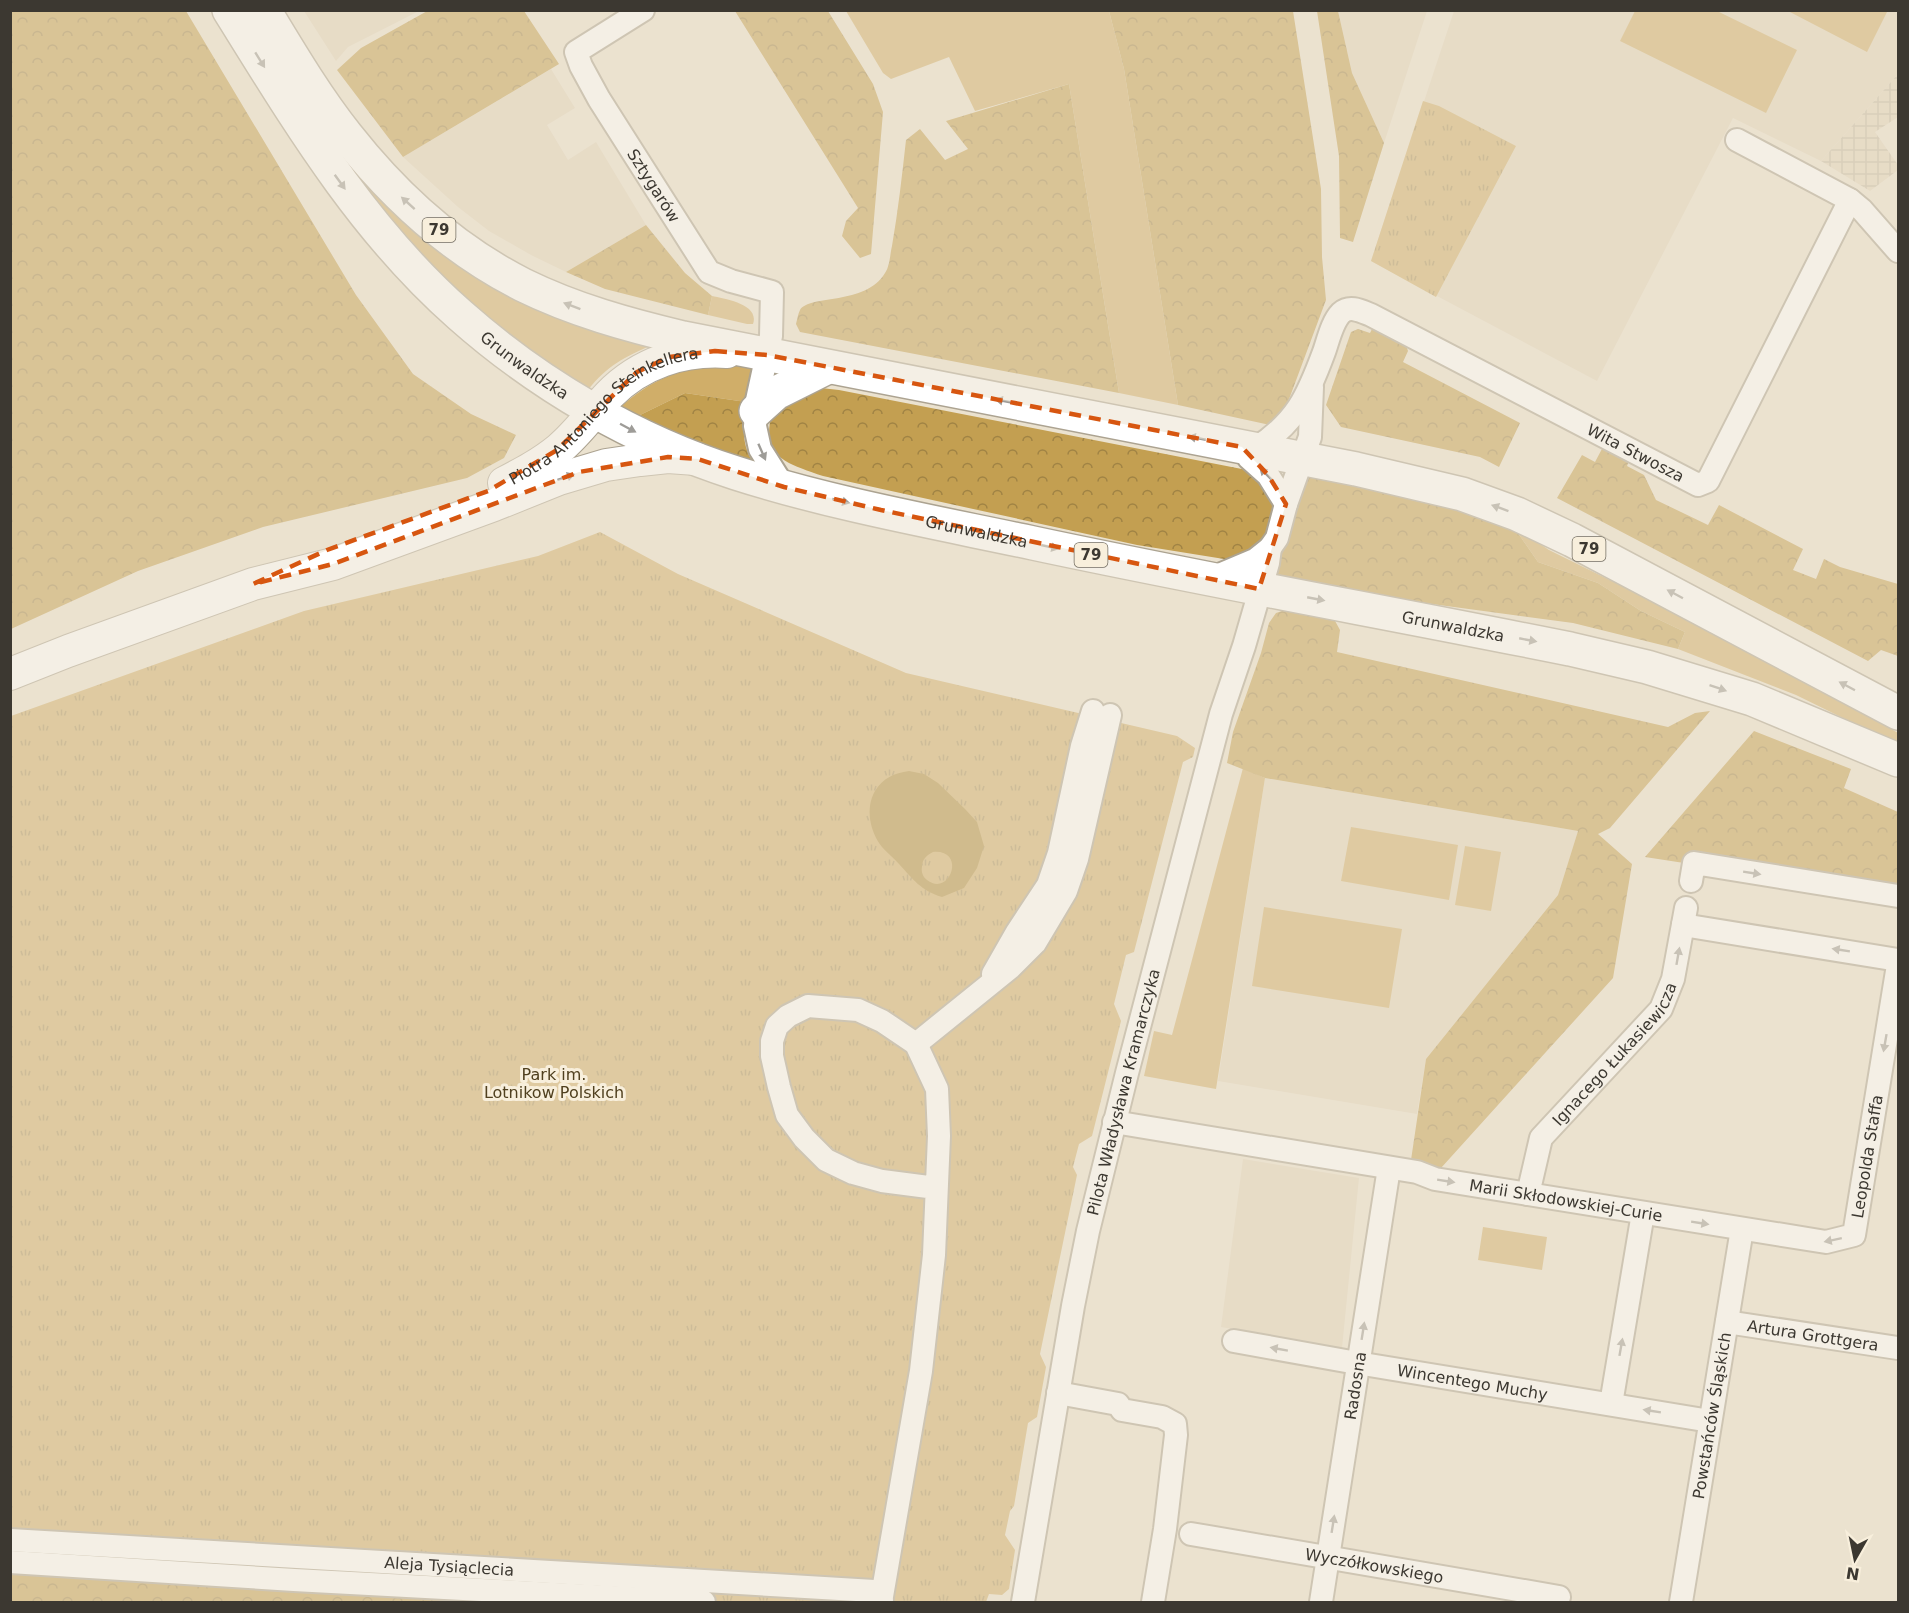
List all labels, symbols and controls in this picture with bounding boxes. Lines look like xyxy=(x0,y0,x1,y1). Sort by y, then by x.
one-way arrow xyxy=(254,52,265,68)
street label: Sztygarów xyxy=(623,145,684,226)
one-way arrow xyxy=(334,174,346,190)
one-way arrow xyxy=(401,197,415,211)
road number: 79 xyxy=(422,218,456,242)
one-way arrow xyxy=(563,301,581,311)
street label: Grunwaldzka xyxy=(476,327,572,403)
street label: Piotra Antoniego Steinkellera xyxy=(506,344,700,489)
one-way arrow xyxy=(995,396,1014,405)
street label: Wita Stwosza xyxy=(1584,420,1687,486)
one-way arrow xyxy=(620,423,637,433)
one-way arrow xyxy=(1188,433,1207,442)
one-way arrow xyxy=(757,443,767,461)
one-way arrow xyxy=(1259,467,1273,481)
one-way arrow xyxy=(557,471,575,481)
one-way arrow xyxy=(832,497,851,506)
one-way arrow xyxy=(1491,503,1509,513)
street label: Grunwaldzka xyxy=(924,512,1029,552)
road number: 79 xyxy=(1572,537,1606,561)
one-way arrow xyxy=(1041,542,1059,552)
road number: 79 xyxy=(1074,543,1108,567)
one-way arrow xyxy=(1666,589,1683,599)
one-way arrow xyxy=(1307,595,1326,604)
street label: Grunwaldzka xyxy=(1400,607,1506,646)
one-way arrow xyxy=(1519,636,1538,645)
one-way arrow xyxy=(1838,681,1855,691)
one-way arrow xyxy=(1709,683,1727,693)
one-way arrow xyxy=(1742,868,1761,877)
one-way arrow xyxy=(1831,946,1850,955)
one-way arrow xyxy=(1674,947,1683,966)
street label: Pilota Władysława Kramarczyka xyxy=(1083,967,1164,1217)
street label: Ignacego Łukasiewicza xyxy=(1548,980,1681,1130)
one-way arrow xyxy=(1880,1034,1889,1053)
park label: Park im. Lotnikow Polskich xyxy=(484,1065,624,1102)
street label: Leopolda Staffa xyxy=(1848,1093,1887,1220)
street label: Marii Skłodowskiej-Curie xyxy=(1468,1176,1664,1226)
one-way arrow xyxy=(1436,1177,1455,1186)
one-way arrow xyxy=(1691,1219,1710,1228)
one-way arrow xyxy=(1823,1236,1842,1245)
street label: Artura Grottgera xyxy=(1746,1316,1880,1355)
one-way arrow xyxy=(1358,1322,1367,1341)
street label: Powstańców Śląskich xyxy=(1689,1331,1735,1500)
one-way arrow xyxy=(1617,1337,1626,1356)
one-way arrow xyxy=(1270,1344,1289,1353)
street label: Radosna xyxy=(1341,1350,1370,1421)
street label: Wincentego Muchy xyxy=(1396,1361,1549,1404)
one-way arrow xyxy=(1642,1406,1661,1415)
one-way arrow xyxy=(1328,1514,1337,1533)
north arrow xyxy=(1825,1529,1885,1589)
street label: Wyczółkowskiego xyxy=(1304,1545,1445,1587)
street label: Aleja Tysiąclecia xyxy=(384,1553,515,1580)
text: N xyxy=(1845,1563,1861,1584)

